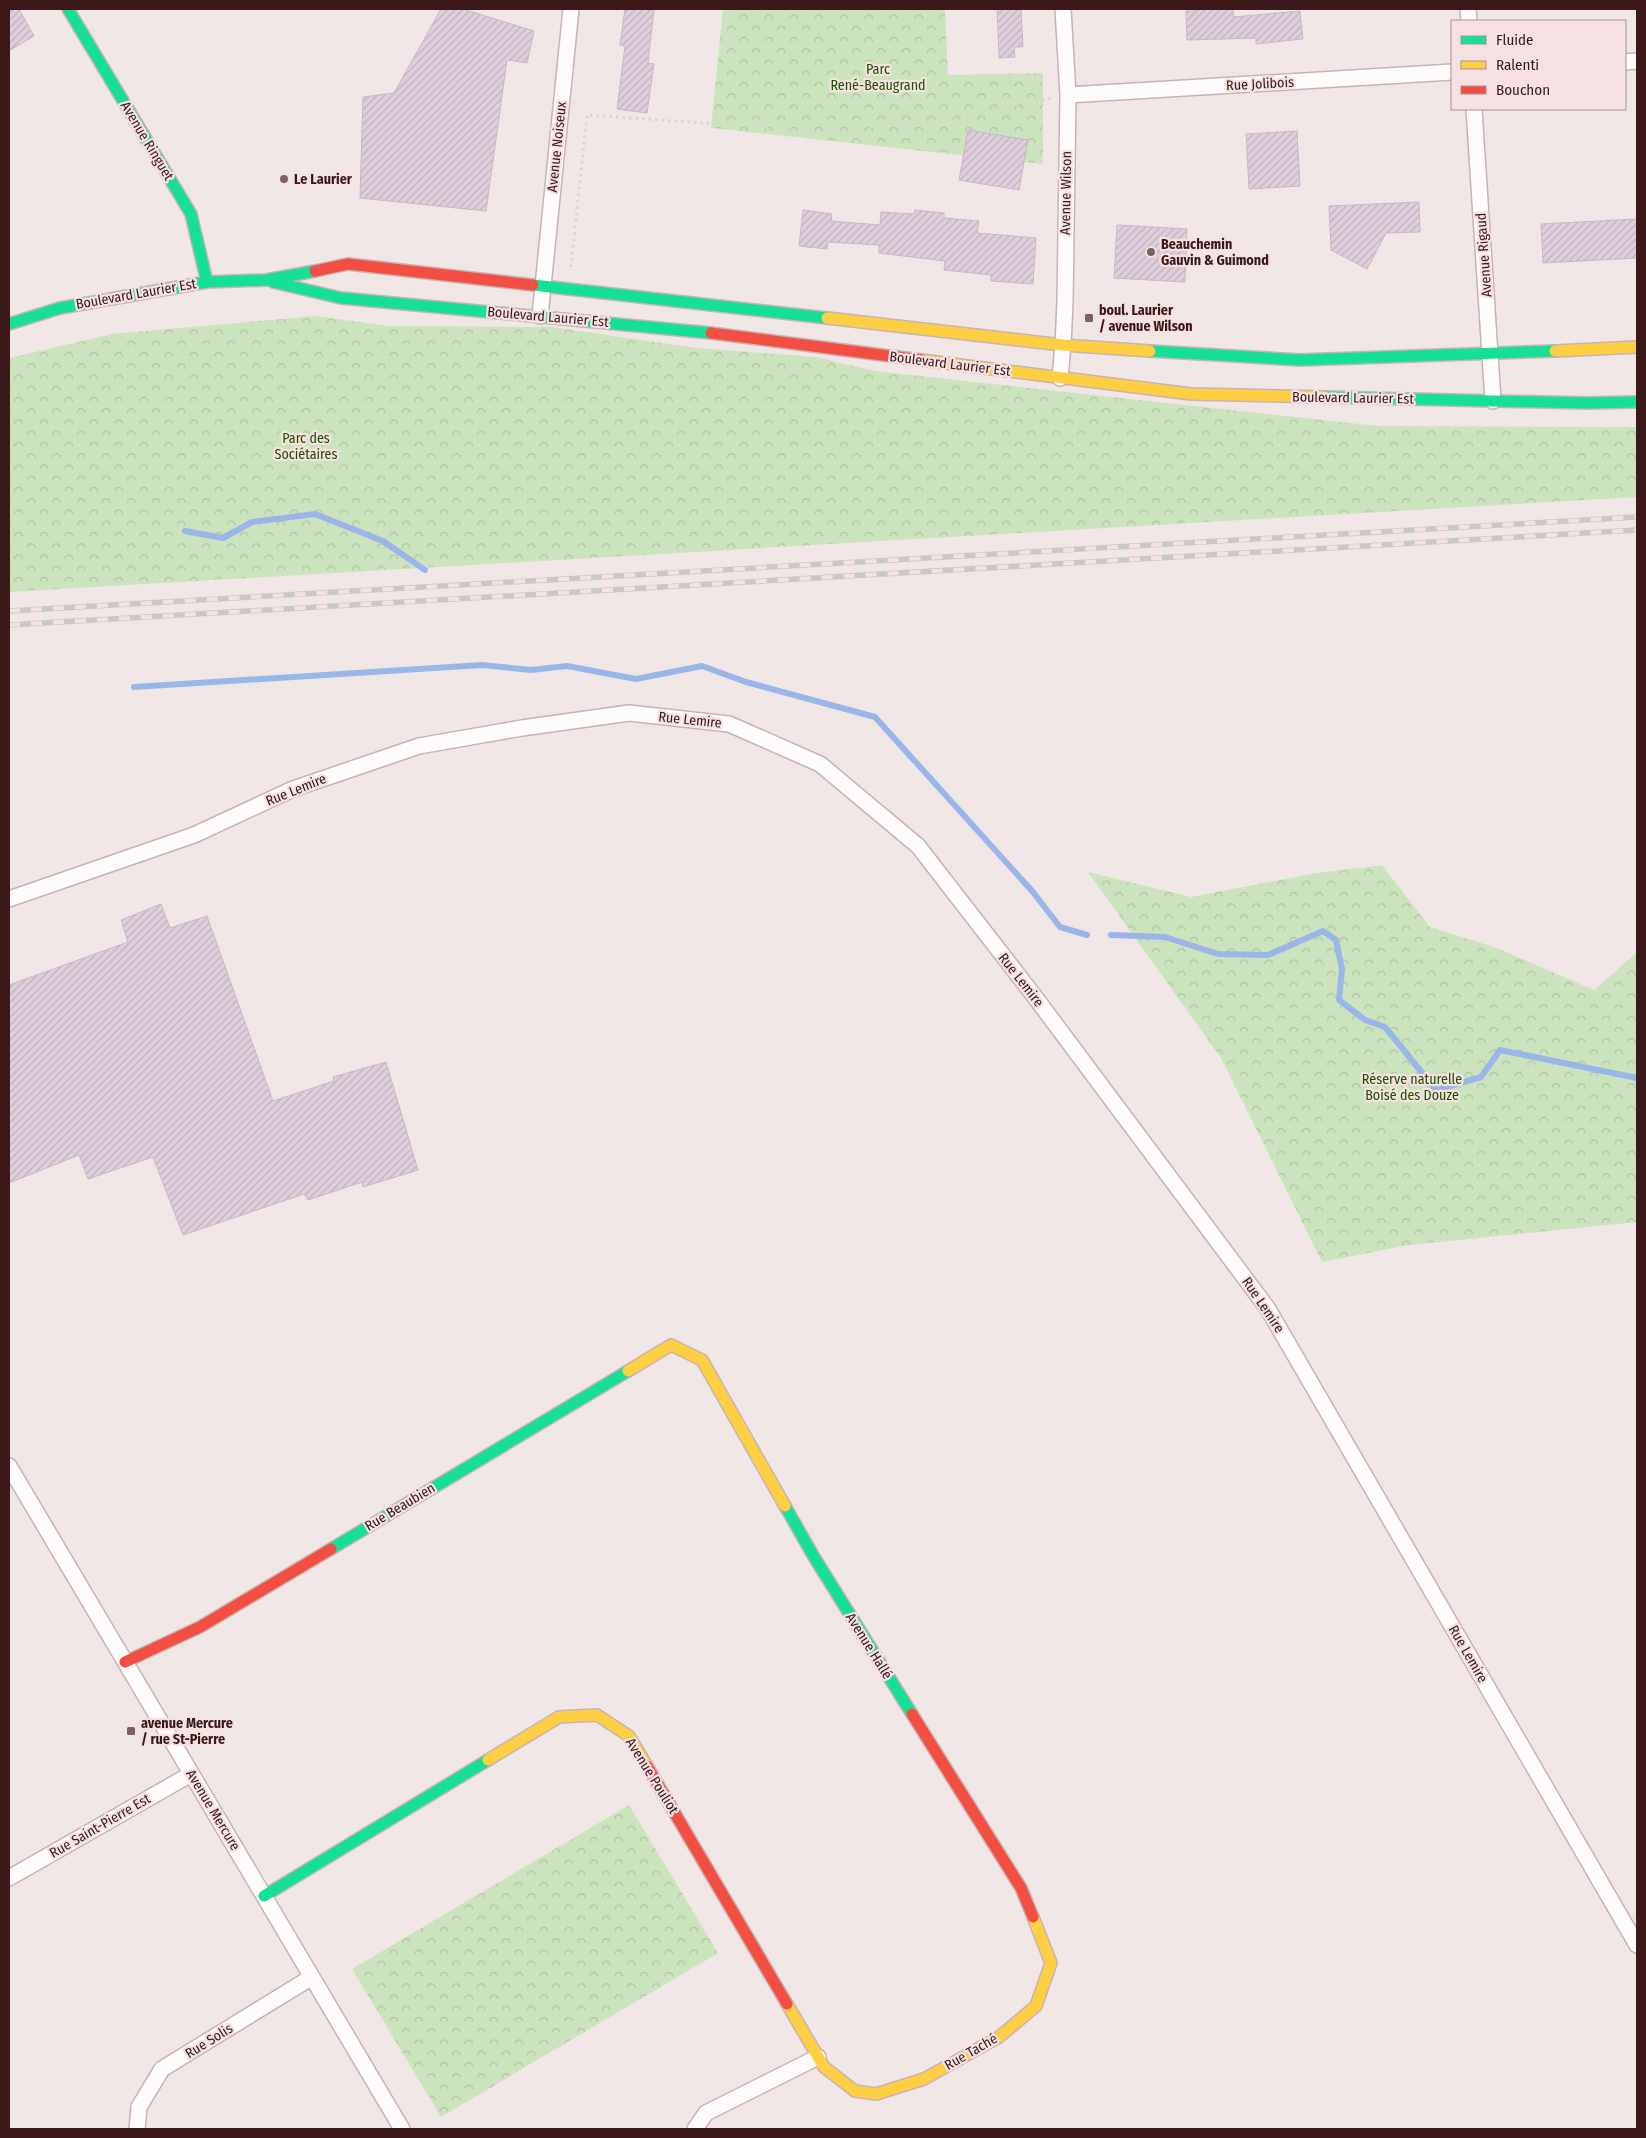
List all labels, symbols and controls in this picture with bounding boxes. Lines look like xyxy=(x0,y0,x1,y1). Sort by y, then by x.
legend xyxy=(1451,20,1626,110)
text: Fluide xyxy=(1496,31,1533,49)
text: Ralenti xyxy=(1496,56,1539,74)
park label: Parc René-Beaugrand xyxy=(830,61,926,94)
street label: Rue Jolibois xyxy=(1226,74,1294,94)
text: Bouchon xyxy=(1496,81,1550,99)
street label: Avenue Ringuet xyxy=(117,98,177,184)
street label: Avenue Noiseux xyxy=(544,100,570,193)
street label: Avenue Wilson xyxy=(1057,151,1075,235)
place label: Le Laurier xyxy=(294,171,353,188)
marker: Le Laurier xyxy=(278,173,290,185)
street label: Avenue Rigaud xyxy=(1473,212,1495,298)
place label: Beauchemin Gauvin & Guimond xyxy=(1161,236,1269,269)
marker: Beauchemin Gauvin & Guimond xyxy=(1145,246,1157,258)
street label: Boulevard Laurier Est xyxy=(75,275,198,313)
place label: boul. Laurier / avenue Wilson xyxy=(1099,302,1193,335)
street label: Boulevard Laurier Est xyxy=(487,303,610,331)
marker: boul. Laurier / avenue Wilson xyxy=(1083,312,1095,324)
street label: Boulevard Laurier Est xyxy=(888,348,1012,380)
street label: Boulevard Laurier Est xyxy=(1292,388,1414,408)
park label: Parc des Sociétaires xyxy=(275,430,338,463)
street label: Rue Lemire xyxy=(657,708,723,732)
street label: Rue Lemire xyxy=(263,770,329,810)
street label: Rue Lemire xyxy=(995,950,1047,1010)
park label: Réserve naturelle Boisé des Douze xyxy=(1362,1071,1462,1104)
street label: Rue Lemire xyxy=(1238,1274,1288,1336)
street label: Rue Beaubien xyxy=(362,1479,438,1535)
street label: Avenue Hallé xyxy=(842,1610,896,1682)
street label: Rue Lemire xyxy=(1445,1622,1491,1686)
place label: avenue Mercure / rue St-Pierre xyxy=(141,1715,233,1748)
marker: avenue Mercure / rue St-Pierre xyxy=(125,1725,137,1737)
street label: Avenue Pouliot xyxy=(622,1735,682,1817)
street label: Avenue Mercure xyxy=(182,1766,244,1854)
street label: Rue Saint-Pierre Est xyxy=(47,1790,154,1862)
street label: Rue Solis xyxy=(182,2020,236,2062)
street label: Rue Taché xyxy=(942,2030,1000,2074)

